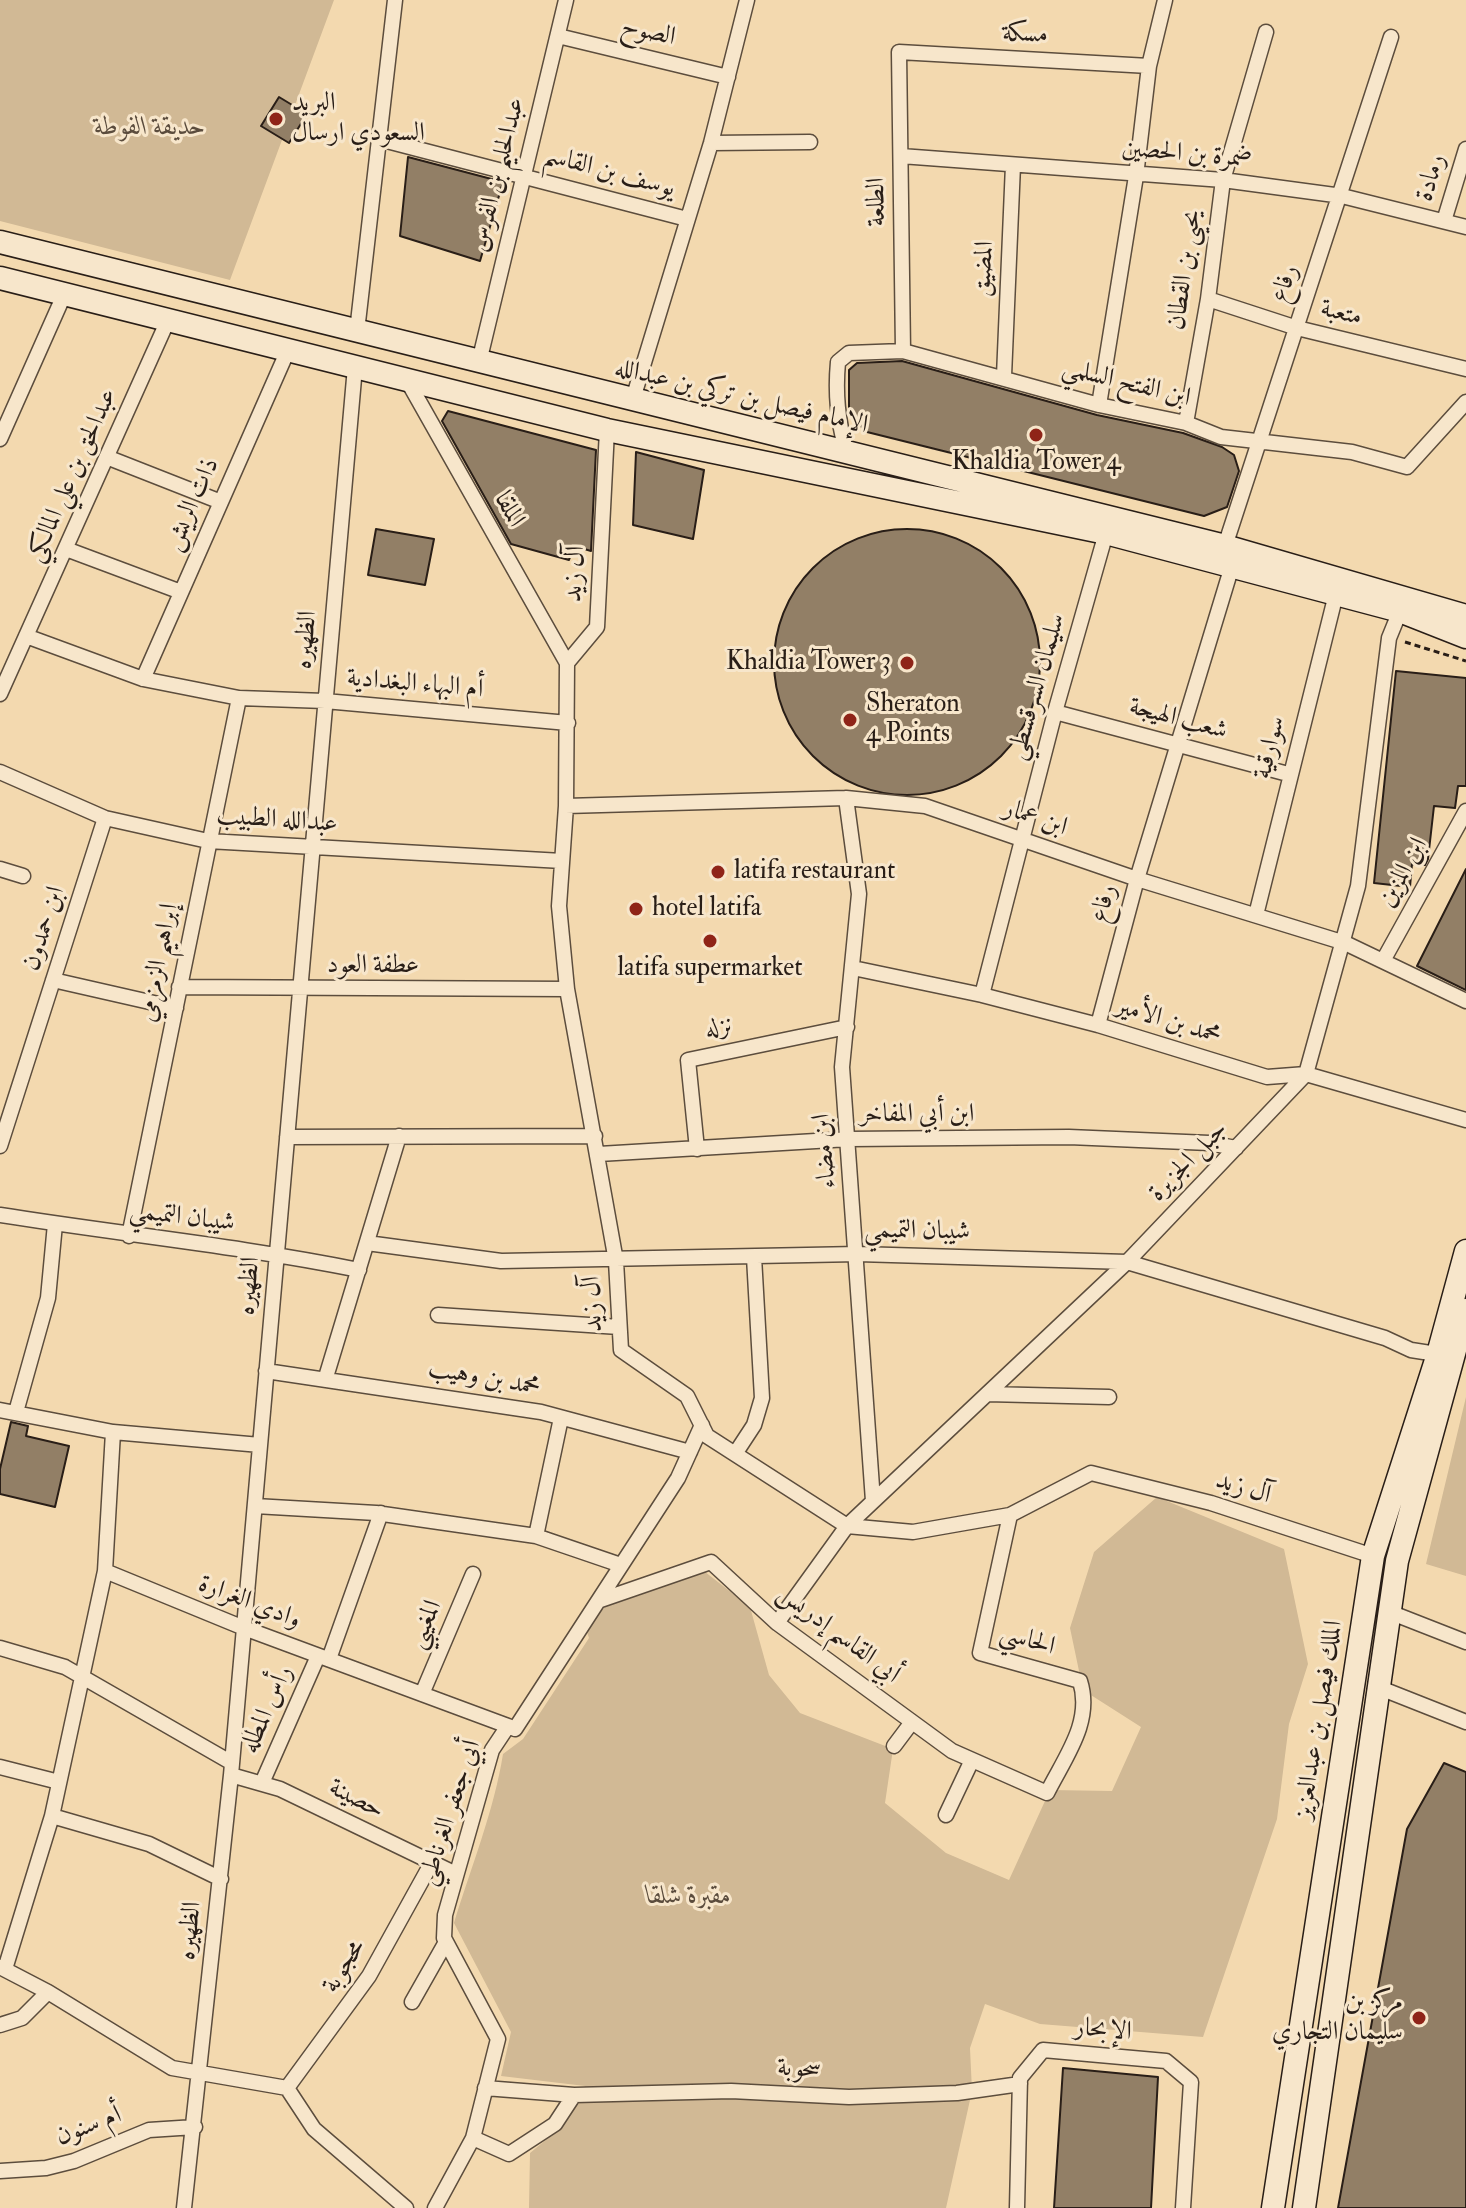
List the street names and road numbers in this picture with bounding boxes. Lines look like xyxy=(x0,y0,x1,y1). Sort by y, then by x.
street label: الصوح xyxy=(618,12,678,54)
street label: مسكة xyxy=(1001,18,1049,52)
street label: عبدالحليم بن الفرس xyxy=(465,95,533,255)
street label: ضمرة بن الحصين xyxy=(1120,134,1254,176)
street label: يوسف بن القاسم xyxy=(540,140,678,206)
street label: رمادة xyxy=(1410,151,1454,205)
street label: الطلعة xyxy=(862,177,894,227)
street label: يحيى بن القطان xyxy=(1162,208,1210,332)
street label: المضيق xyxy=(968,240,1002,298)
street label: رفاع xyxy=(1265,261,1307,307)
street label: متعبة xyxy=(1317,294,1365,334)
street label: ابن الفتح السلمي xyxy=(1059,353,1193,415)
street label: الإمام فيصل بن تركي بن عبدالله xyxy=(611,354,871,442)
street label: عبدالحق بن علي المالكي xyxy=(21,384,125,568)
street label: ذات الريش xyxy=(159,454,227,556)
street label: الملقا xyxy=(486,487,530,533)
street label: آل زيد xyxy=(559,545,593,603)
street label: الظهيره xyxy=(289,609,325,671)
street label: سليمان السرقسطي xyxy=(1002,610,1074,764)
street label: أم البهاء البغدادية xyxy=(345,663,485,707)
street label: شعب الهيجة xyxy=(1125,692,1231,748)
street label: سوارقية xyxy=(1248,713,1294,783)
street label: ابن عمار xyxy=(999,794,1071,844)
street label: عبدالله الطبيب xyxy=(215,801,339,841)
street label: ابن المزين xyxy=(1372,833,1436,913)
street label: رفاع xyxy=(1085,882,1125,926)
street label: ابن حمدون xyxy=(17,883,73,975)
street label: إبراهيم الزمزمي xyxy=(133,901,187,1025)
street label: عطفة العود xyxy=(327,950,419,982)
street label: محمد بن الأمير xyxy=(1112,991,1224,1053)
street label: نزله xyxy=(702,1011,736,1047)
street label: ابن أبي المفاخر xyxy=(860,1099,974,1131)
street label: ابن مضاء xyxy=(807,1112,845,1190)
street label: جبل الجزيرة xyxy=(1143,1115,1235,1209)
street label: شيبان التميمي xyxy=(127,1196,237,1240)
street label: شيبان التميمي xyxy=(864,1215,970,1249)
street label: الظهيره xyxy=(232,1255,268,1317)
street label: آل زيد xyxy=(577,1275,611,1333)
street label: محمد بن وهيب xyxy=(426,1354,542,1404)
street label: آل زيد xyxy=(1212,1466,1274,1512)
street label: وادي الغرارة xyxy=(193,1569,305,1637)
street label: أبي القاسم إدريس xyxy=(770,1579,906,1691)
street label: المغيبي xyxy=(402,1596,450,1654)
street label: الحاسي xyxy=(996,1618,1058,1664)
street label: الملك فيصل بن عبدالعزيز xyxy=(1289,1618,1351,1822)
street label: رأس المطله xyxy=(235,1662,301,1758)
street label: أبي جعفر الغرناطي xyxy=(413,1736,489,1890)
street label: حصينة xyxy=(323,1773,389,1827)
street label: الظهيره xyxy=(172,1900,210,1962)
street label: محجوبة xyxy=(317,1934,373,2000)
street label: الإبحار xyxy=(1073,2013,1133,2049)
street label: سحوبة xyxy=(776,2053,822,2087)
street label: أم سنون xyxy=(52,2100,126,2154)

